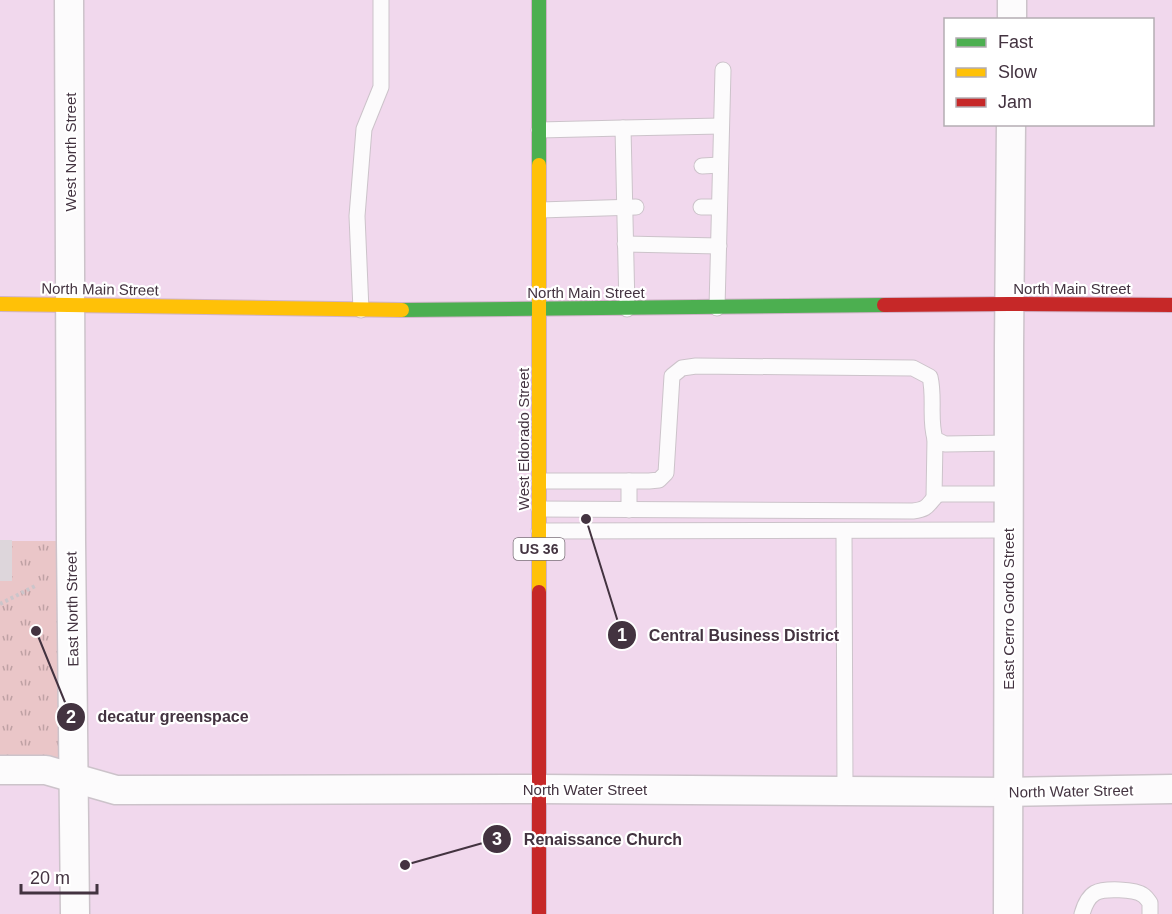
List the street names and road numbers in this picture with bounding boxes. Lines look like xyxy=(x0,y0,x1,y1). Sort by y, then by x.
street label: West North Street xyxy=(62,92,79,211)
street label: North Main Street xyxy=(41,279,160,299)
street label: North Main Street xyxy=(1013,280,1132,297)
street label: North Main Street xyxy=(527,284,646,301)
street label: West Eldorado Street xyxy=(515,367,532,510)
street label: East Cerro Gordo Street xyxy=(1000,527,1017,690)
road number: US 36 xyxy=(514,538,564,560)
street label: East North Street xyxy=(62,551,82,667)
street label: North Water Street xyxy=(523,781,648,798)
street label: North Water Street xyxy=(1009,781,1134,801)

